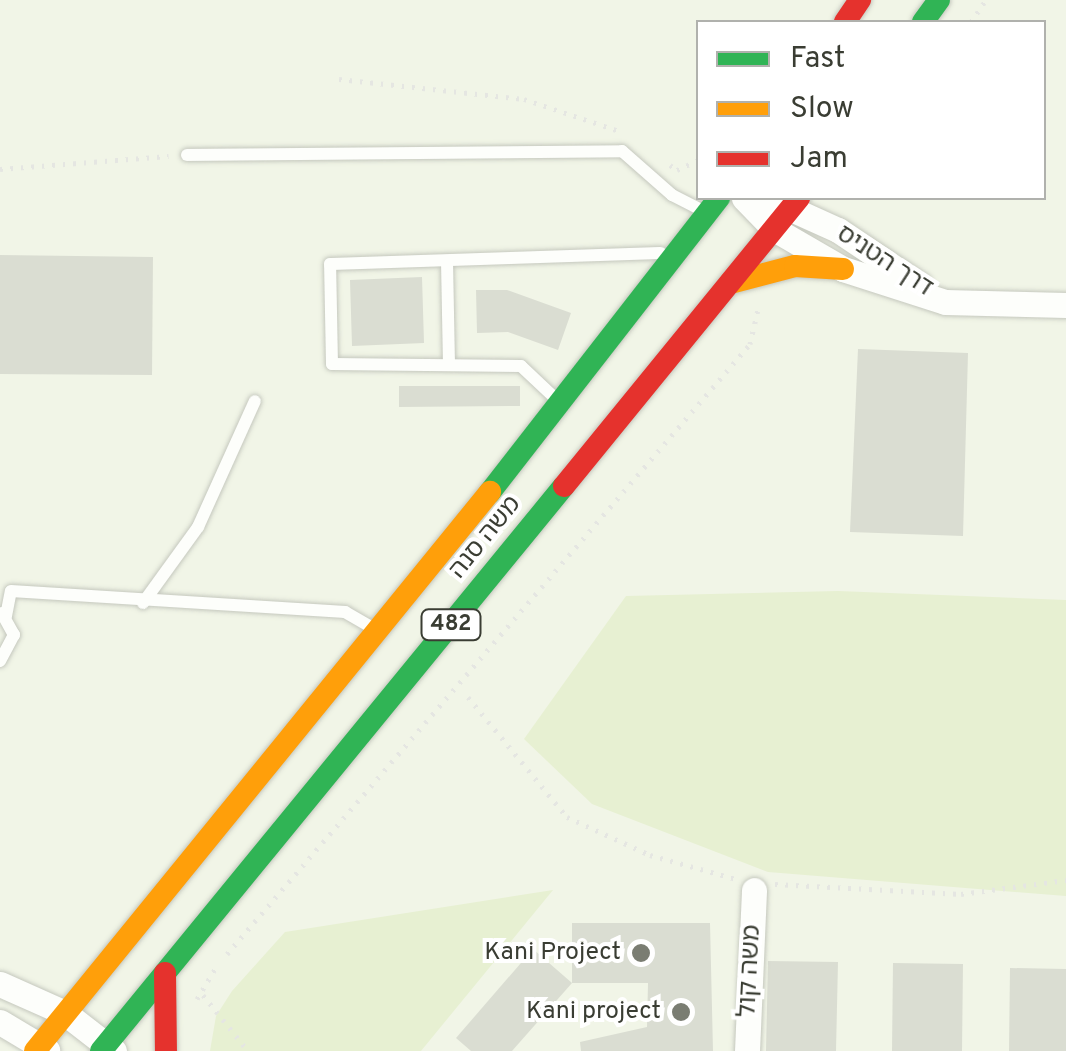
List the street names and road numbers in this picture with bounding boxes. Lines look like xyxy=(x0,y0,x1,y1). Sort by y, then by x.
street label: דרך הטניס xyxy=(830,220,938,304)
street label: משה סנה xyxy=(444,491,528,585)
road number: 482 xyxy=(418,608,484,642)
street label: משה קול xyxy=(734,924,768,1018)

